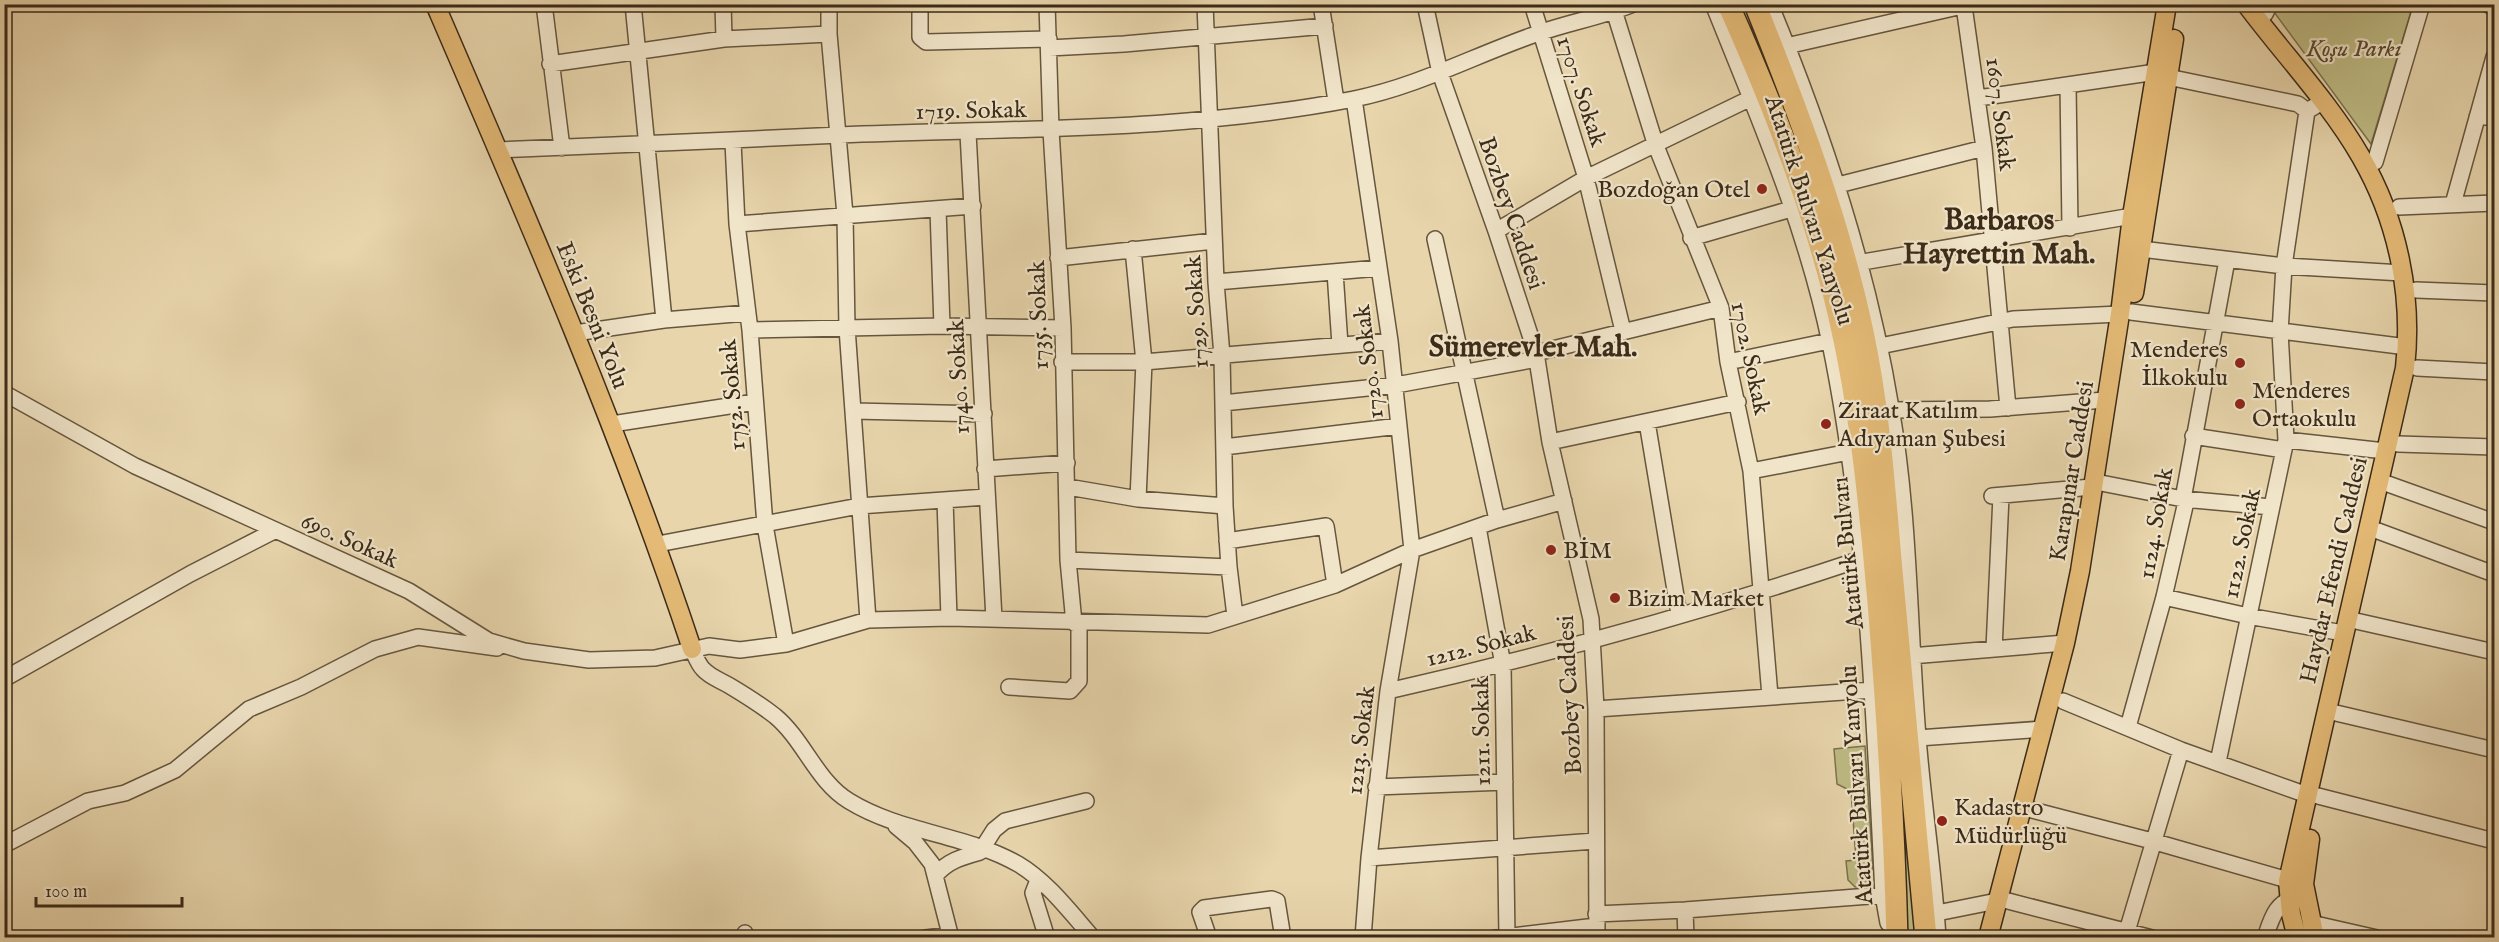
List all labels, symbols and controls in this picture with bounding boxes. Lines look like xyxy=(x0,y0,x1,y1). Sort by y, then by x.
street label: 1707. Sokak xyxy=(1548,32,1613,151)
park label: Koşu Parkı xyxy=(2305,34,2402,65)
street label: 1607. Sokak xyxy=(1977,56,2022,173)
street label: Atatürk Bulvarı Yanyolu xyxy=(1756,91,1860,329)
street label: 1719. Sokak xyxy=(915,95,1027,128)
street label: Bozbey Caddesi xyxy=(1470,133,1551,294)
place label: Bozdoğan Otel xyxy=(1597,175,1750,206)
marker: Bozdoğan Otel xyxy=(1755,182,1769,196)
district label: Barbaros Hayrettin Mah. xyxy=(1903,202,2095,274)
street label: Eski Besni Yolu xyxy=(548,237,635,394)
street label: 1729. Sokak xyxy=(1178,254,1217,370)
street label: 1735. Sokak xyxy=(1022,260,1057,370)
street label: 1702. Sokak xyxy=(1722,299,1777,418)
street label: 1720. Sokak xyxy=(1347,303,1392,421)
street label: 1740. Sokak xyxy=(941,318,978,435)
district label: Sümerevler Mah. xyxy=(1429,329,1637,367)
place label: Menderes İlkokulu xyxy=(2130,335,2228,394)
street label: 1752. Sokak xyxy=(713,338,754,452)
marker: Menderes İlkokulu xyxy=(2233,356,2247,370)
place label: Menderes Ortaokulu xyxy=(2252,376,2356,435)
street label: Karapınar Caddesi xyxy=(2043,379,2102,564)
place label: Ziraat Katılım Adıyaman Şubesi xyxy=(1837,396,2006,455)
marker: Menderes Ortaokulu xyxy=(2233,397,2247,411)
marker: Ziraat Katılım Adıyaman Şubesi xyxy=(1819,417,1833,431)
street label: Haydar Efendi Caddesi xyxy=(2293,454,2376,687)
street label: 1124. Sokak xyxy=(2131,465,2182,582)
street label: Atatürk Bulvarı xyxy=(1825,475,1872,632)
street label: 1122. Sokak xyxy=(2216,485,2269,601)
street label: 690. Sokak xyxy=(296,506,403,577)
place label: BİM xyxy=(1563,536,1612,567)
marker: BİM xyxy=(1544,543,1558,557)
place label: Bizim Market xyxy=(1627,584,1764,615)
marker: Bizim Market xyxy=(1608,591,1622,605)
street label: Bozbey Caddesi xyxy=(1551,614,1590,776)
street label: 1212. Sokak xyxy=(1423,618,1540,675)
street label: Atatürk Bulvarı Yanyolu xyxy=(1834,664,1881,907)
street label: 1211. Sokak xyxy=(1466,676,1499,786)
street label: 1213. Sokak xyxy=(1339,684,1384,797)
place label: Kadastro Müdürlüğü xyxy=(1954,793,2067,852)
marker: Kadastro Müdürlüğü xyxy=(1935,814,1949,828)
scale bar xyxy=(36,870,182,908)
text: 100 m xyxy=(45,881,87,904)

